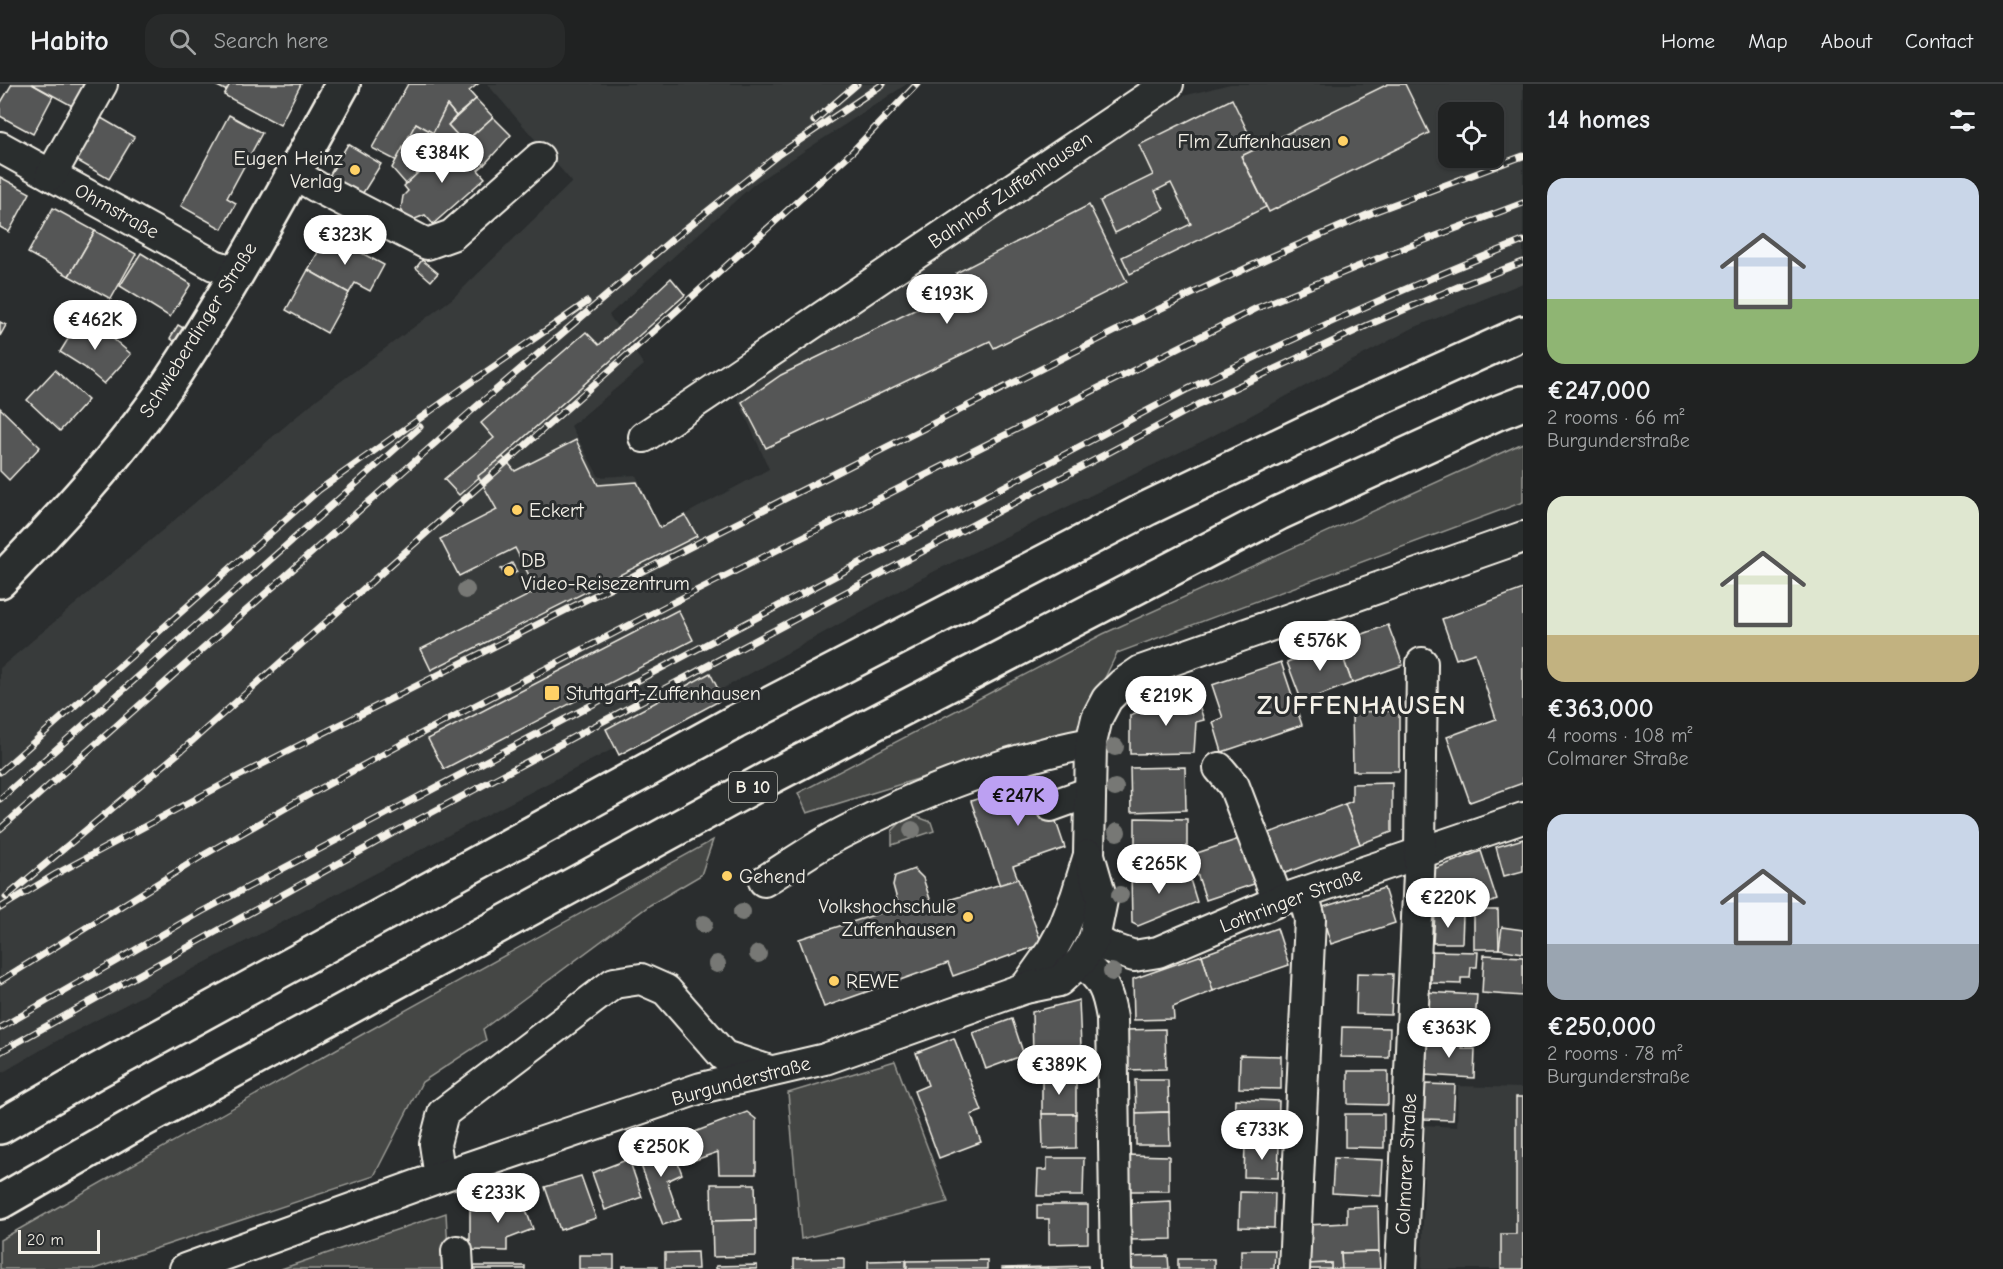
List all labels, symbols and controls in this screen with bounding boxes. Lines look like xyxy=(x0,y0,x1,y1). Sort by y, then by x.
search box xyxy=(145,14,565,68)
text: Habito xyxy=(30,25,109,57)
icon: search xyxy=(166,25,199,58)
text: Search here xyxy=(214,28,328,54)
text: Home xyxy=(1661,29,1715,53)
text: Map xyxy=(1748,29,1788,53)
text: About xyxy=(1821,29,1872,53)
text: Contact xyxy=(1905,29,1973,53)
map controls xyxy=(1438,102,1504,168)
button: locate xyxy=(1438,102,1504,168)
icon: filters xyxy=(1946,104,1979,137)
text: 14 homes xyxy=(1547,105,1650,135)
street label: Bahnhof Zuffenhausen xyxy=(924,127,1096,253)
place label: Flm Zuffenhausen xyxy=(1178,130,1331,153)
pin: €384K xyxy=(400,133,484,184)
marker: Flm Zuffenhausen xyxy=(1336,134,1350,148)
text: €384K xyxy=(415,141,469,164)
place label: Eugen Heinz Verlag xyxy=(234,147,343,193)
marker: Eugen Heinz Verlag xyxy=(348,163,362,177)
street label: Ohmstraße xyxy=(71,178,163,244)
pin: €323K xyxy=(303,215,387,266)
icon: home xyxy=(1709,217,1817,325)
text: €323K xyxy=(318,223,372,246)
street label: Schwieberdinger Straße xyxy=(135,238,261,422)
pin: €193K xyxy=(905,274,989,325)
text: €193K xyxy=(920,282,974,305)
pin: €462K xyxy=(53,300,137,351)
text: €462K xyxy=(68,308,122,331)
text: €247,000 xyxy=(1547,376,1651,406)
text: 2 rooms · 66 m² xyxy=(1547,406,1685,429)
text: Burgunderstraße xyxy=(1547,429,1690,452)
place label: Eckert xyxy=(529,499,585,522)
marker: Eckert xyxy=(510,503,524,517)
icon: home xyxy=(1709,535,1817,643)
place label: DB Video-Reisezentrum xyxy=(521,549,690,595)
marker: DB Video-Reisezentrum xyxy=(502,564,516,578)
pin: €576K xyxy=(1278,621,1362,672)
text: €576K xyxy=(1293,629,1347,652)
pin: €219K xyxy=(1124,676,1208,727)
place label: Stuttgart-Zuffenhausen xyxy=(566,682,761,705)
marker: Stuttgart-Zuffenhausen xyxy=(543,684,561,702)
text: €219K xyxy=(1139,684,1193,707)
district label: ZUFFENHAUSEN xyxy=(1257,691,1467,721)
text: €363,000 xyxy=(1547,694,1654,724)
text: 4 rooms · 108 m² xyxy=(1547,724,1692,747)
text: Colmarer Straße xyxy=(1547,747,1688,770)
road number: B 10 xyxy=(729,772,777,802)
pin: €247K xyxy=(976,776,1060,827)
text: €247K xyxy=(992,784,1044,807)
pin: €265K xyxy=(1117,844,1201,895)
text: €265K xyxy=(1131,852,1187,875)
icon: home xyxy=(1709,853,1817,961)
street label: Lothringer Straße xyxy=(1217,862,1365,938)
place label: Gehend xyxy=(739,865,806,888)
marker: Gehend xyxy=(720,869,734,883)
pin: €220K xyxy=(1406,878,1490,929)
text: €220K xyxy=(1420,886,1476,909)
place label: Volkshochschule Zuffenhausen xyxy=(819,895,956,941)
marker: Volkshochschule Zuffenhausen xyxy=(961,910,975,924)
place label: REWE xyxy=(846,970,899,993)
marker: REWE xyxy=(827,974,841,988)
pin: €363K xyxy=(1407,1008,1491,1059)
text: €250,000 xyxy=(1547,1012,1656,1042)
text: €363K xyxy=(1421,1016,1477,1039)
text: 2 rooms · 78 m² xyxy=(1547,1042,1683,1065)
pin: €389K xyxy=(1017,1045,1101,1096)
street label: Burgunderstraße xyxy=(669,1051,813,1111)
text: €389K xyxy=(1031,1053,1087,1076)
text: Burgunderstraße xyxy=(1547,1065,1690,1088)
street label: Colmarer Straße xyxy=(1391,1093,1421,1235)
pin: €733K xyxy=(1220,1110,1304,1161)
text: €733K xyxy=(1235,1118,1289,1141)
pin: €250K xyxy=(619,1127,703,1178)
text: €250K xyxy=(632,1135,690,1158)
pin: €233K xyxy=(456,1173,540,1224)
text: €233K xyxy=(471,1181,525,1204)
scale bar xyxy=(18,1227,100,1254)
text: 20 m xyxy=(27,1231,64,1249)

